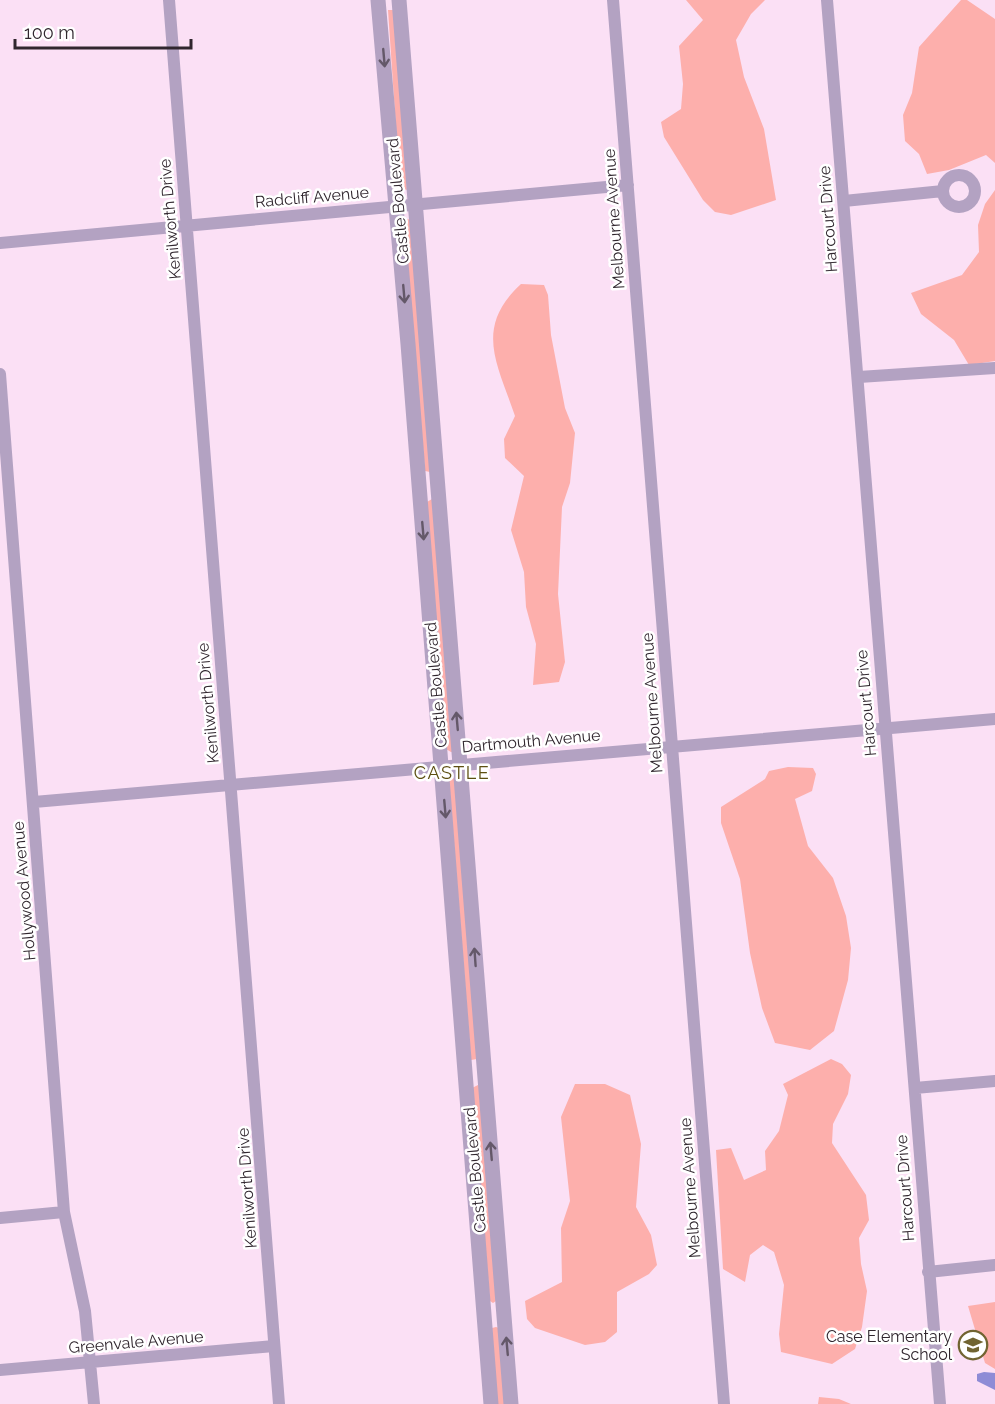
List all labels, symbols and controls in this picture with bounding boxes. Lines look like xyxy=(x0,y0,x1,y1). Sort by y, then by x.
scale bar xyxy=(15,12,190,50)
text: 100 m xyxy=(24,22,75,43)
one-way arrow xyxy=(378,48,389,68)
street label: Castle Boulevard xyxy=(383,137,413,265)
street label: Melbourne Avenue xyxy=(600,148,628,290)
street label: Kenilworth Drive xyxy=(155,158,185,280)
street label: Harcourt Drive xyxy=(815,165,841,273)
street label: Radcliff Avenue xyxy=(254,183,370,211)
one-way arrow xyxy=(399,284,410,304)
one-way arrow xyxy=(418,520,429,540)
street label: Castle Boulevard xyxy=(421,621,451,749)
street label: Melbourne Avenue xyxy=(638,632,666,774)
street label: Kenilworth Drive xyxy=(193,642,223,764)
street label: Harcourt Drive xyxy=(852,649,880,757)
one-way arrow xyxy=(451,711,462,731)
street label: Dartmouth Avenue xyxy=(461,725,601,757)
district label: CASTLE xyxy=(414,762,490,783)
one-way arrow xyxy=(440,798,451,818)
street label: Hollywood Avenue xyxy=(8,821,40,961)
one-way arrow xyxy=(469,948,480,967)
street label: Castle Boulevard xyxy=(460,1106,490,1234)
street label: Melbourne Avenue xyxy=(676,1117,704,1259)
street label: Kenilworth Drive xyxy=(233,1127,261,1249)
street label: Harcourt Drive xyxy=(892,1134,918,1242)
one-way arrow xyxy=(485,1142,496,1162)
street label: Greenvale Avenue xyxy=(68,1327,204,1357)
place label: Case Elementary School xyxy=(826,1327,953,1364)
school or university icon: Case Elementary School xyxy=(957,1329,989,1361)
one-way arrow xyxy=(502,1336,513,1356)

